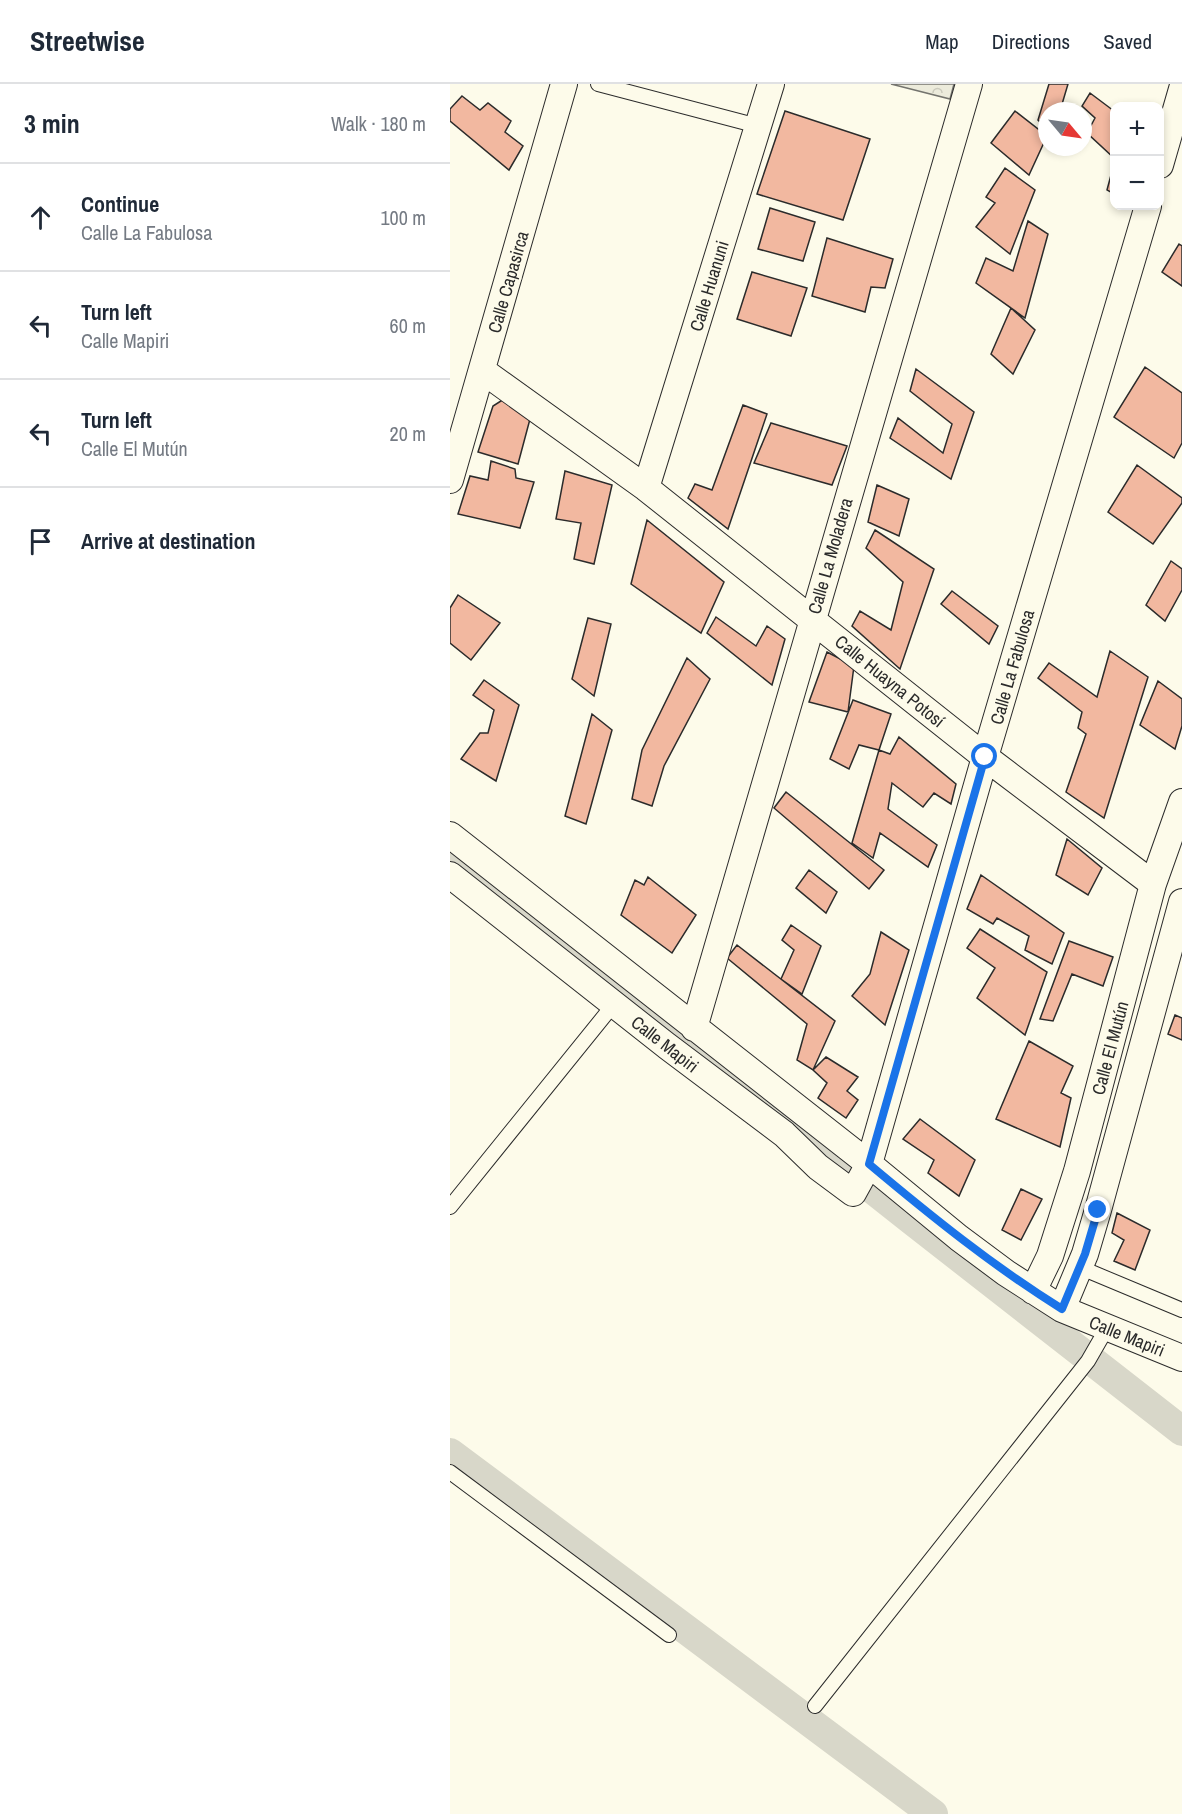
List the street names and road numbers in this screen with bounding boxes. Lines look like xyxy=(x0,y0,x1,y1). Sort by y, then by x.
street label: Calle Capasirca xyxy=(482,228,534,336)
street label: Calle Huanuni xyxy=(683,238,735,334)
street label: Calle La Moladera xyxy=(801,495,859,617)
street label: Calle La Fabulosa xyxy=(984,607,1040,727)
street label: Calle Huayna Potosí xyxy=(830,629,951,734)
street label: Calle El Mutún xyxy=(1086,998,1134,1098)
street label: Calle Mapiri xyxy=(626,1010,704,1078)
street label: Calle Mapiri xyxy=(1085,1310,1169,1362)

